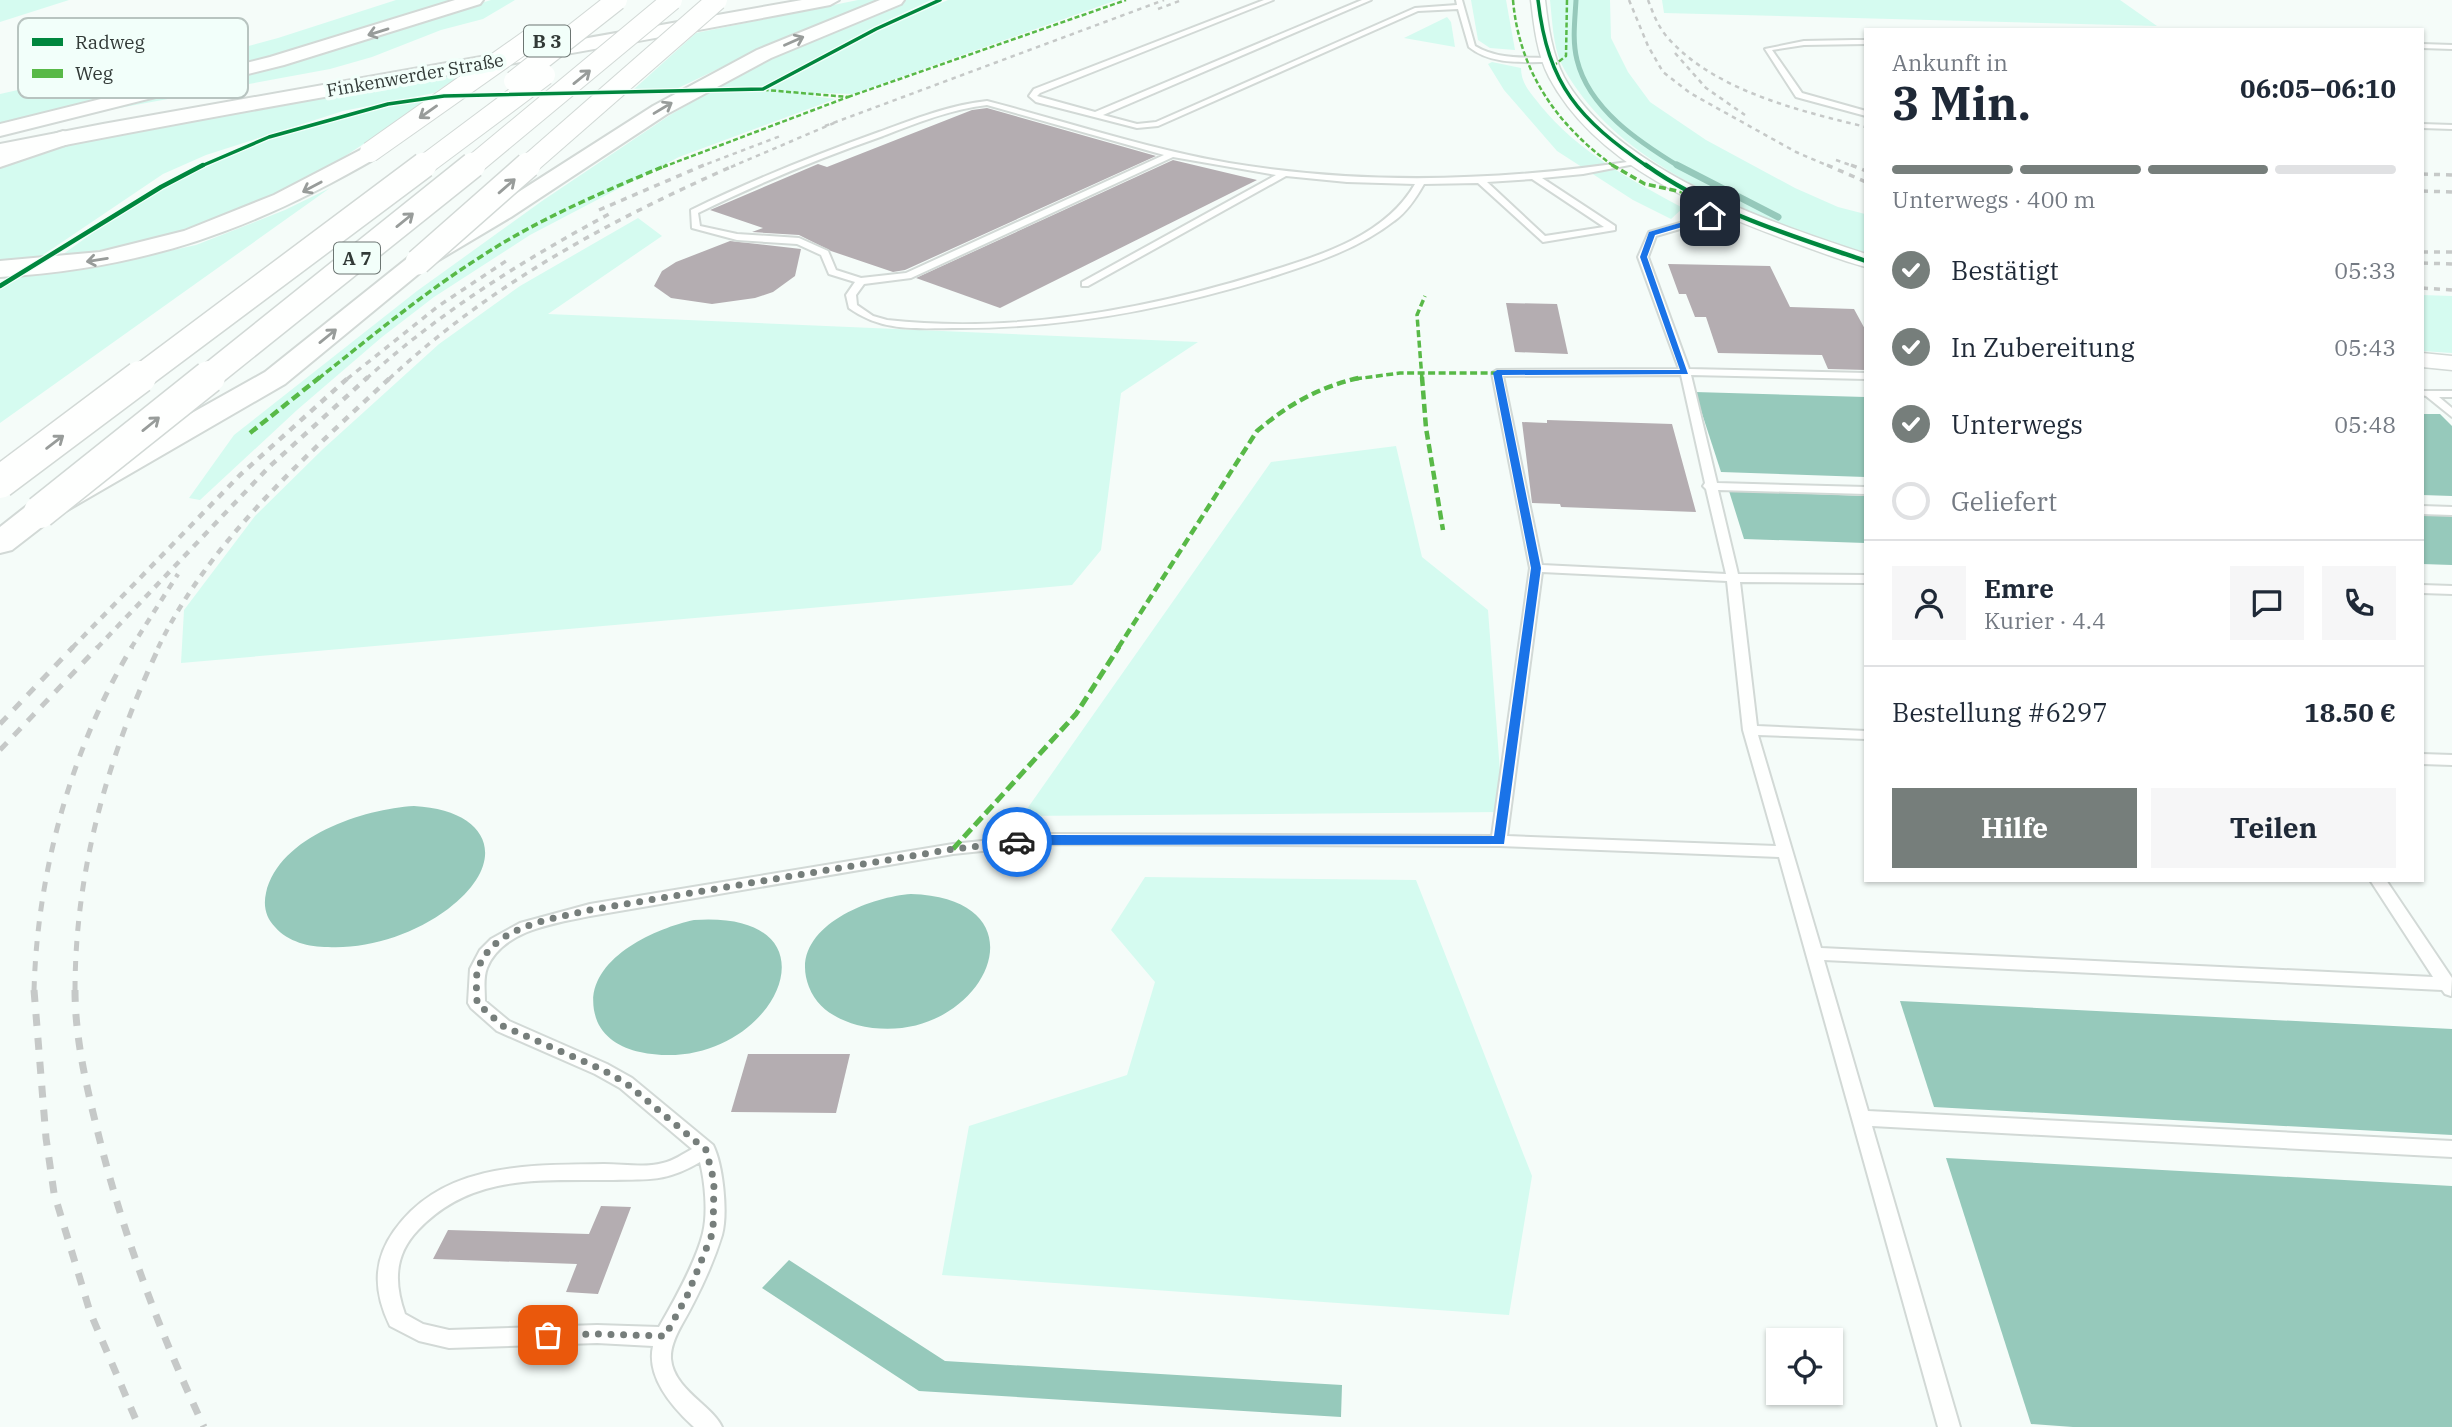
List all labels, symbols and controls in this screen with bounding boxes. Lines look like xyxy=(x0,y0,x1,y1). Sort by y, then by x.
legend xyxy=(18,18,248,98)
road number: B 3 xyxy=(524,25,570,56)
one-way arrow xyxy=(367,26,389,39)
text: Radweg xyxy=(75,30,146,54)
one-way arrow xyxy=(783,33,804,47)
text: Ankunft in xyxy=(1892,47,2008,77)
street label: Finkenwerder Straße xyxy=(325,48,505,102)
text: Weg xyxy=(75,61,114,85)
one-way arrow xyxy=(572,69,590,85)
text: 06:05–06:10 xyxy=(2240,71,2396,105)
text: 3 Min. xyxy=(1892,73,2031,133)
one-way arrow xyxy=(652,101,672,115)
one-way arrow xyxy=(419,105,438,119)
one-way arrow xyxy=(498,178,516,194)
one-way arrow xyxy=(302,180,322,194)
text: Unterwegs · 400 m xyxy=(1892,184,2095,214)
pin xyxy=(1680,186,1740,246)
icon: home xyxy=(1691,197,1729,235)
one-way arrow xyxy=(395,212,413,228)
road number: A 7 xyxy=(334,242,380,274)
icon: check xyxy=(1892,251,1930,289)
one-way arrow xyxy=(86,253,109,266)
text: Bestätigt xyxy=(1951,253,2059,287)
text: 05:33 xyxy=(2334,255,2396,285)
one-way arrow xyxy=(319,328,337,344)
icon: check xyxy=(1892,328,1930,366)
text: In Zubereitung xyxy=(1951,330,2135,364)
text: 05:43 xyxy=(2334,332,2396,362)
icon: check xyxy=(1892,405,1930,443)
text: Unterwegs xyxy=(1951,407,2083,441)
text: 05:48 xyxy=(2334,409,2396,439)
one-way arrow xyxy=(141,416,159,431)
one-way arrow xyxy=(45,434,64,449)
text: Geliefert xyxy=(1951,484,2057,518)
button: person xyxy=(1892,566,1966,640)
button: chat xyxy=(2230,566,2304,640)
button: phone xyxy=(2322,566,2396,640)
text: Emre xyxy=(1984,571,2054,605)
text: Kurier · 4.4 xyxy=(1984,605,2106,635)
text: Bestellung #6297 xyxy=(1892,695,2108,729)
text: 18.50 € xyxy=(2304,695,2396,729)
button: Hilfe xyxy=(1892,788,2137,868)
button: Teilen xyxy=(2151,788,2396,868)
courier xyxy=(982,807,1052,877)
icon: car xyxy=(998,823,1036,861)
pin xyxy=(518,1305,578,1365)
icon: bag xyxy=(529,1316,567,1354)
map controls xyxy=(1766,1328,1843,1405)
button: locate xyxy=(1766,1328,1843,1405)

